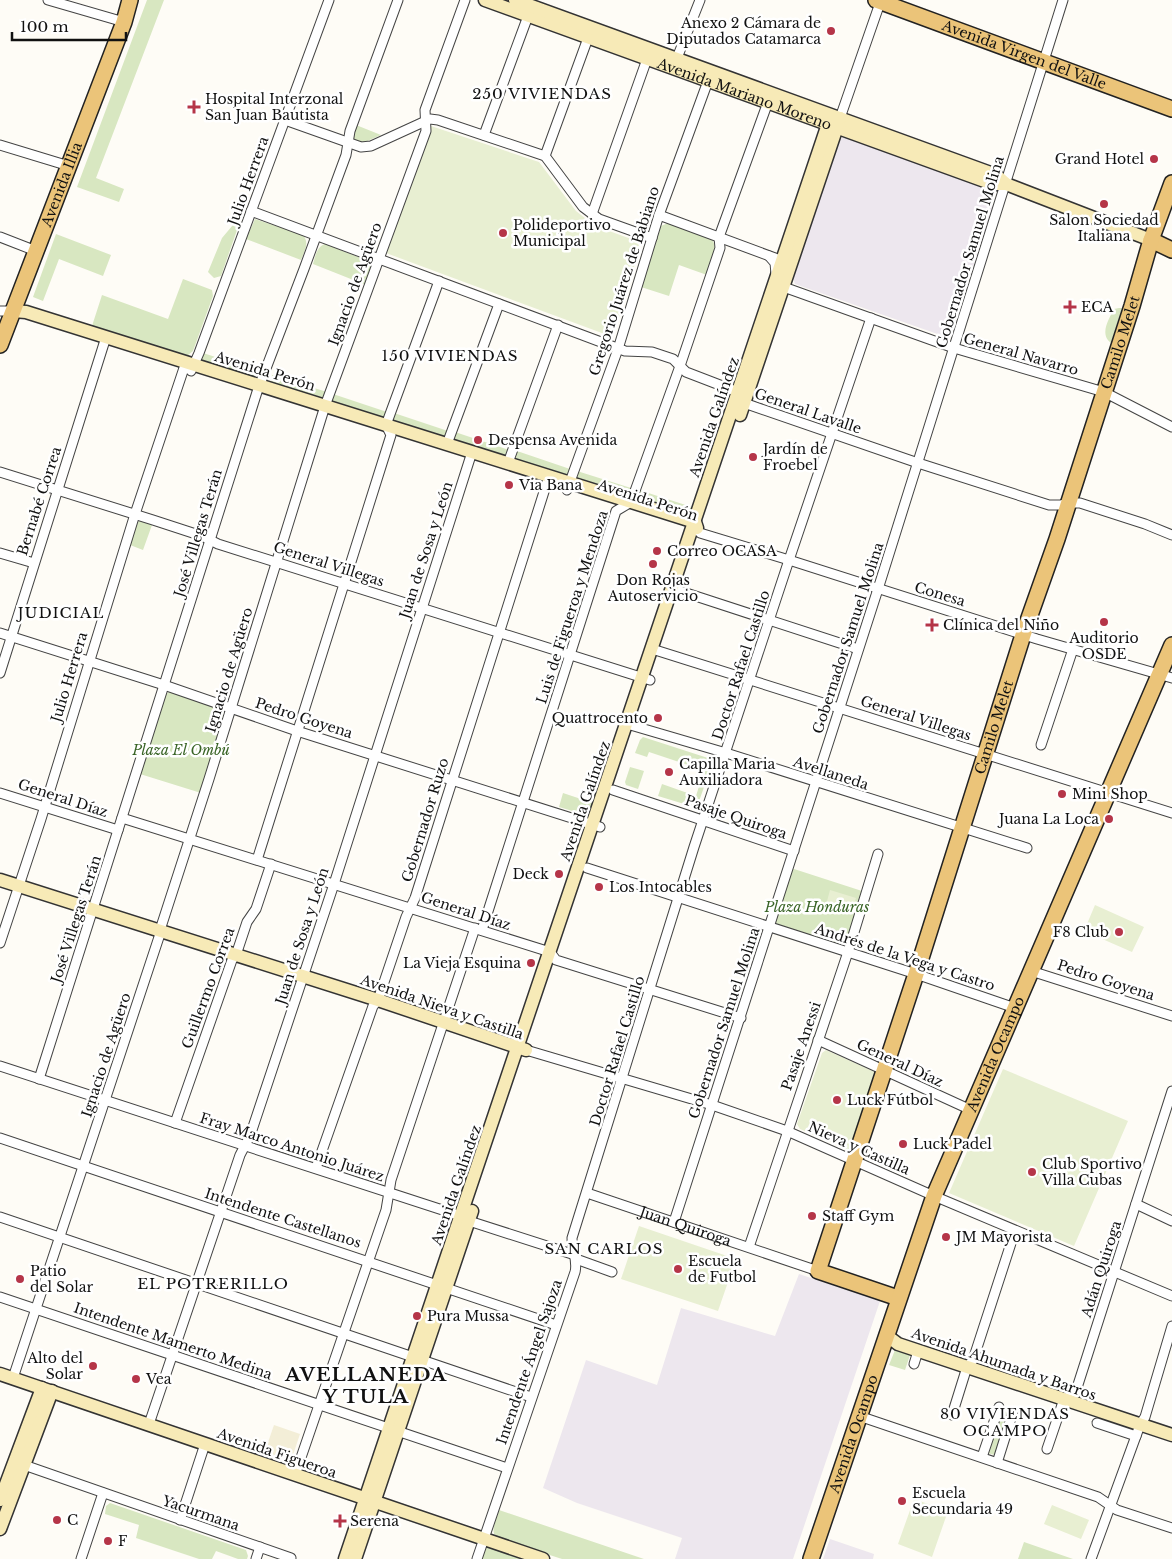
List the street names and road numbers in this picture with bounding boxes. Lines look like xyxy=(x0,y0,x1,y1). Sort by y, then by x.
street label: Avenida Virgen del Valle xyxy=(939,16,1109,93)
street label: Avenida Mariano Moreno xyxy=(654,54,834,134)
street label: Julio Herrera xyxy=(223,134,273,230)
street label: Avenida Illia xyxy=(37,139,86,230)
street label: Gobernador Samuel Molina xyxy=(932,153,1008,350)
street label: Gregorio Juárez de Babiano xyxy=(585,184,663,378)
street label: Ignacio de Agüero xyxy=(324,220,386,348)
street label: Camilo Melet xyxy=(1097,293,1144,392)
street label: General Navarro xyxy=(961,329,1081,379)
street label: Avenida Perón xyxy=(212,347,318,395)
street label: Avenida Galíndez xyxy=(685,354,743,480)
street label: General Lavalle xyxy=(752,384,864,438)
street label: Bernabé Correa xyxy=(13,444,65,558)
street label: José Villegas Terán xyxy=(169,467,226,601)
street label: Avenida Perón xyxy=(595,475,701,525)
street label: Juan de Sosa y León xyxy=(395,479,457,623)
street label: Luis de Figueroa y Mendoza xyxy=(532,508,612,706)
street label: General Villegas xyxy=(271,538,387,590)
street label: Gobernador Samuel Molina xyxy=(809,540,888,736)
street label: Conesa xyxy=(912,578,968,610)
street label: Doctor Rafael Castillo xyxy=(708,588,774,742)
street label: Ignacio de Agüero xyxy=(201,605,257,735)
street label: Julio Herrera xyxy=(46,629,91,726)
street label: Camilo Melet xyxy=(971,677,1017,776)
street label: General Villegas xyxy=(858,692,974,744)
street label: Pedro Goyena xyxy=(253,694,355,742)
street label: Avenida Galíndez xyxy=(556,738,614,864)
street label: Avellaneda xyxy=(790,752,871,794)
street label: Gobernador Ruzo xyxy=(398,756,452,884)
street label: General Díaz xyxy=(16,775,110,821)
street label: Pasaje Quiroga xyxy=(683,791,790,843)
street label: José Villegas Terán xyxy=(46,853,105,987)
street label: Juan de Sosa y León xyxy=(271,865,333,1009)
street label: General Díaz xyxy=(419,888,513,934)
street label: Andrés de la Vega y Castro xyxy=(812,919,997,995)
street label: Guillermo Correa xyxy=(178,925,238,1051)
street label: Gobernador Samuel Molina xyxy=(685,925,764,1121)
street label: Pedro Goyena xyxy=(1055,956,1157,1004)
street label: Avenida Nieva y Castilla xyxy=(357,970,526,1043)
street label: Doctor Rafael Castillo xyxy=(586,974,648,1128)
street label: Ignacio de Agüero xyxy=(77,990,135,1120)
street label: Avenida Ocampo xyxy=(962,993,1028,1115)
street label: Pasaje Anessi xyxy=(777,999,825,1093)
street label: General Díaz xyxy=(854,1035,946,1091)
street label: Fray Marco Antonio Juárez xyxy=(198,1109,387,1185)
street label: Nieva y Castilla xyxy=(805,1118,913,1179)
street label: Avenida Galíndez xyxy=(427,1122,485,1248)
street label: Intendente Castellanos xyxy=(202,1184,364,1252)
street label: Juan Quiroga xyxy=(636,1202,734,1250)
street label: Adán Quiroga xyxy=(1077,1218,1125,1321)
street label: Intendente Ángel Sajoza xyxy=(492,1277,566,1447)
street label: Intendente Mamerto Medina xyxy=(71,1299,275,1384)
street label: Avenida Ahumada y Barros xyxy=(908,1324,1099,1404)
street label: Avenida Ocampo xyxy=(825,1372,882,1497)
street label: Avenida Figueroa xyxy=(214,1424,339,1482)
street label: Yacurmana xyxy=(159,1491,242,1535)

